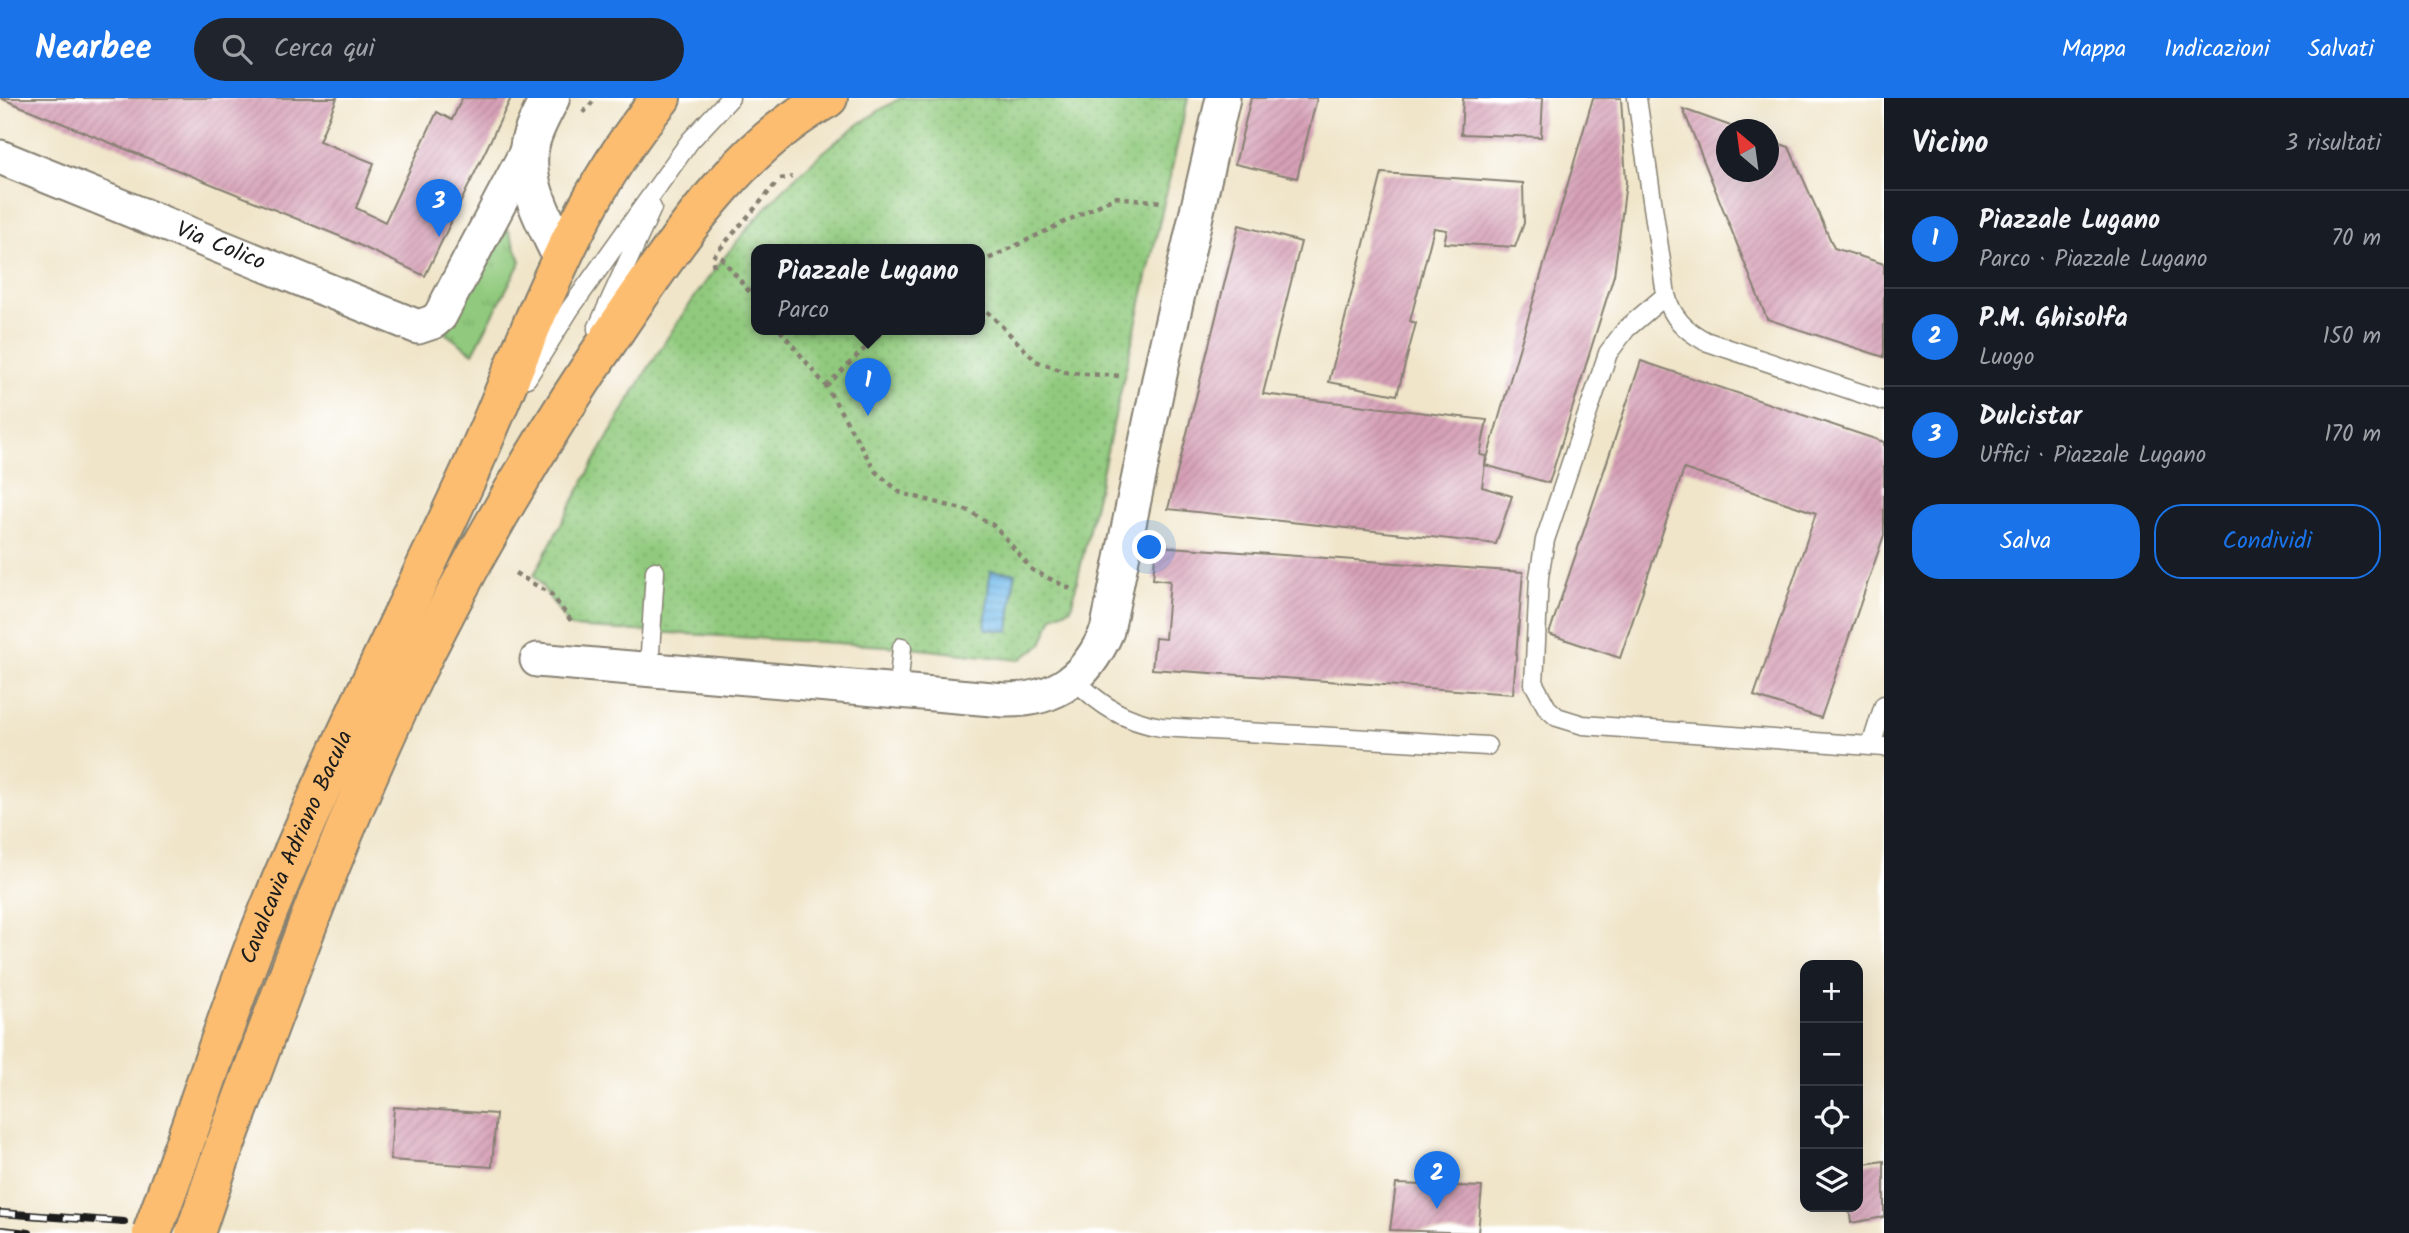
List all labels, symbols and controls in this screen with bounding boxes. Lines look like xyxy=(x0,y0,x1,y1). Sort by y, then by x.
search box xyxy=(194,18,684,81)
text: Nearbee xyxy=(35,23,152,76)
text: Cerca qui xyxy=(274,28,375,70)
icon: search xyxy=(218,30,256,68)
text: Mappa xyxy=(2062,30,2126,69)
text: Indicazioni xyxy=(2164,30,2270,69)
text: Salvati xyxy=(2308,30,2374,69)
north arrow xyxy=(1716,119,1779,182)
text: Vicino xyxy=(1912,120,1989,168)
text: 3 risultati xyxy=(2285,126,2381,162)
pin: 3 xyxy=(416,179,462,237)
text: Piazzale Lugano xyxy=(1979,200,2160,242)
street label: Via Colico xyxy=(170,212,271,281)
text: 1 xyxy=(1932,221,1938,257)
text: 70 m xyxy=(2331,221,2381,257)
text: Parco · Piazzale Lugano xyxy=(1979,242,2207,278)
popup xyxy=(751,244,985,335)
text: Piazzale Lugano xyxy=(778,251,959,293)
text: Parco xyxy=(778,293,829,329)
text: P.M. Ghisolfa xyxy=(1979,298,2128,340)
text: 2 xyxy=(1928,319,1942,355)
text: 150 m xyxy=(2322,319,2381,355)
text: Luogo xyxy=(1979,340,2034,376)
pin: 1 xyxy=(845,358,891,416)
text: Dulcistar xyxy=(1979,396,2082,438)
text: 3 xyxy=(1929,417,1941,453)
text: 170 m xyxy=(2324,417,2381,453)
text: Uffici · Piazzale Lugano xyxy=(1979,438,2206,474)
button: Salva xyxy=(1912,504,2140,579)
button: Condividi xyxy=(2154,504,2381,579)
your location xyxy=(1132,530,1166,564)
street label: Cavalcavia Adriano Bacula xyxy=(231,725,363,970)
map controls xyxy=(1800,960,1863,1212)
button: + xyxy=(1800,960,1863,1023)
button: − xyxy=(1800,1023,1863,1086)
button: locate xyxy=(1800,1086,1863,1149)
button: layers xyxy=(1800,1149,1863,1212)
pin: 2 xyxy=(1414,1151,1460,1209)

